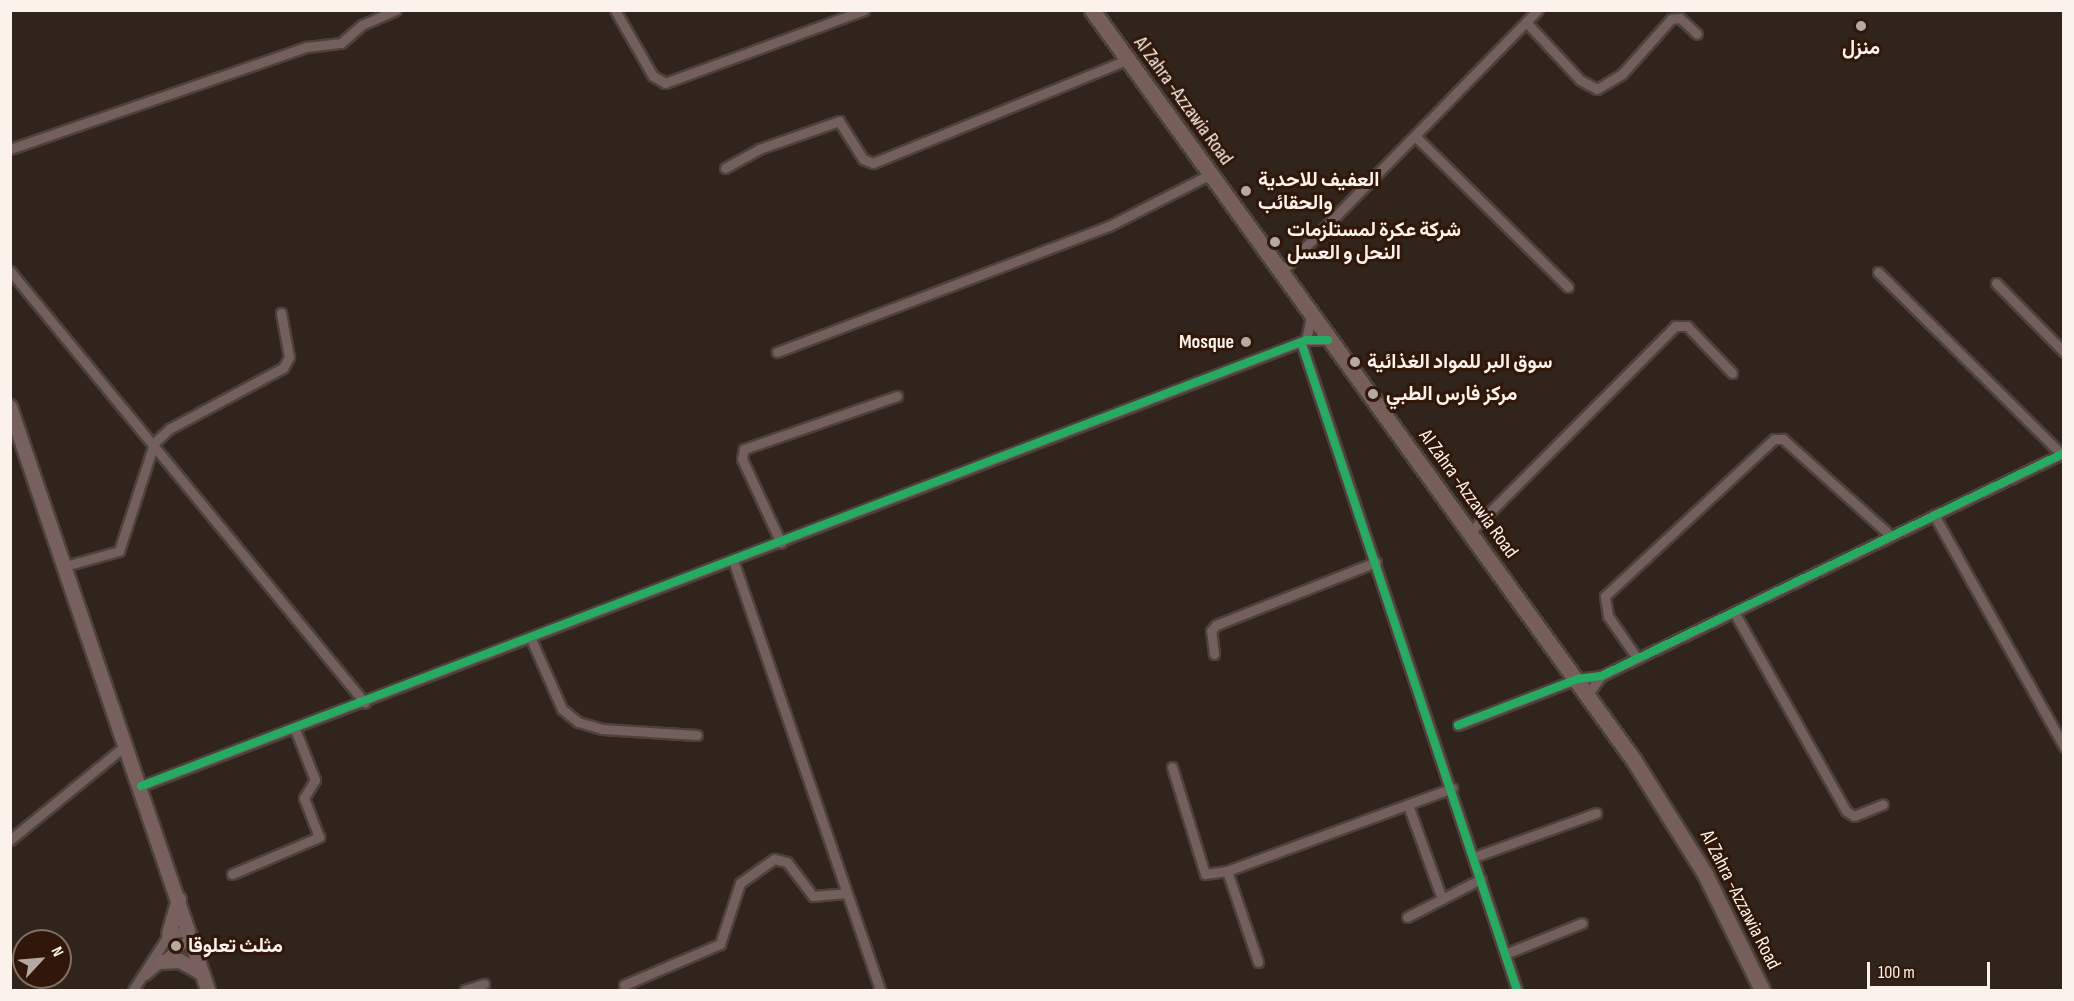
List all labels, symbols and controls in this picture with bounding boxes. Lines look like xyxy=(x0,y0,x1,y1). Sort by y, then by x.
marker: منزل xyxy=(1854,19,1868,33)
street label: Al Zahra -Azzawia Road xyxy=(1128,32,1238,170)
place label: منزل xyxy=(1842,36,1880,60)
place label: العفيف للاحدية والحقائب xyxy=(1258,168,1380,215)
marker: العفيف للاحدية والحقائب xyxy=(1239,184,1253,198)
place label: شركة عكرة لمستلزمات النحل و العسل xyxy=(1287,219,1461,266)
marker: شركة عكرة لمستلزمات النحل و العسل xyxy=(1268,235,1282,249)
place label: Mosque xyxy=(1179,330,1234,354)
marker: Mosque xyxy=(1239,335,1253,349)
place label: سوق البر للمواد الغذائية xyxy=(1367,350,1553,374)
marker: سوق البر للمواد الغذائية xyxy=(1348,355,1362,369)
place label: مركز فارس الطبي xyxy=(1386,382,1517,406)
marker: مركز فارس الطبي xyxy=(1364,385,1382,403)
street label: Al Zahra -Azzawia Road xyxy=(1413,425,1523,563)
street label: Al Zahra -Azzawia Road xyxy=(1695,826,1785,974)
north arrow xyxy=(12,929,72,989)
place label: مثلث تعلوقا xyxy=(188,934,283,958)
marker: مثلث تعلوقا xyxy=(169,939,183,953)
text: N xyxy=(46,944,67,960)
scale bar xyxy=(1870,950,1993,988)
text: 100 m xyxy=(1878,962,1915,983)

